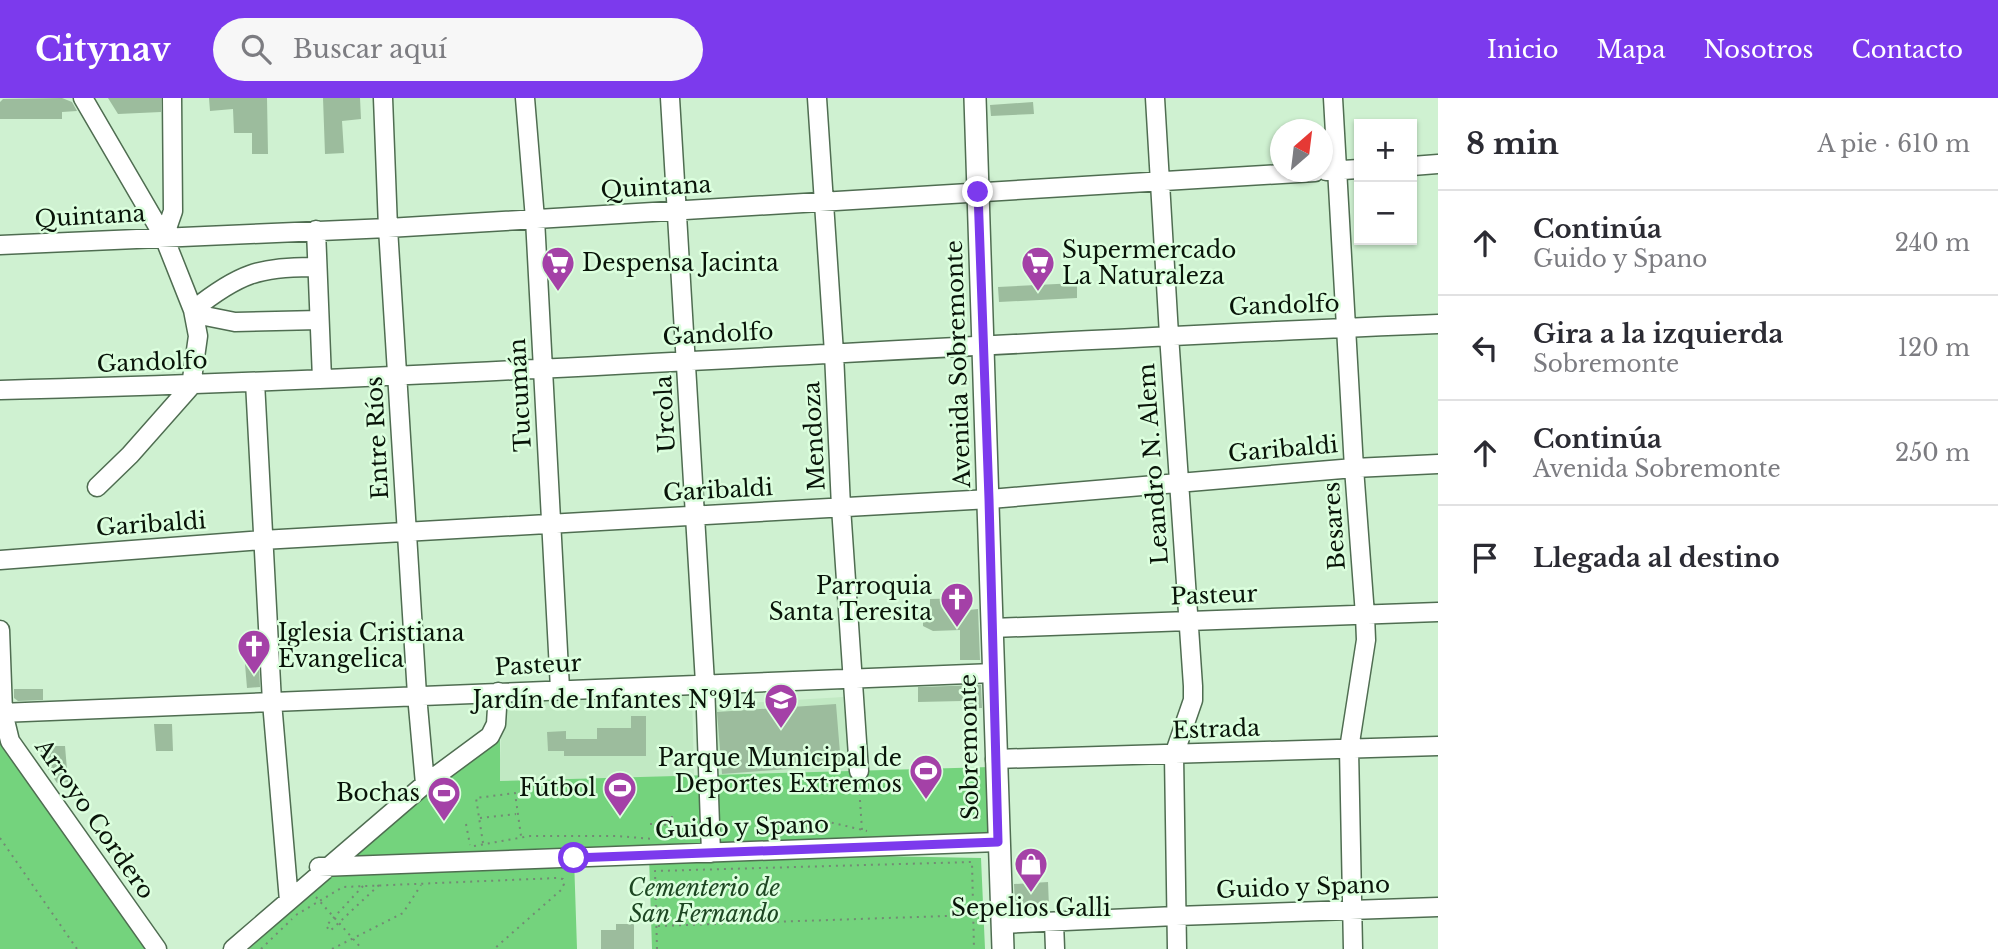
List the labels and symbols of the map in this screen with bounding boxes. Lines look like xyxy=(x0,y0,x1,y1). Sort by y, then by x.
north arrow xyxy=(1270,119,1333,182)
street label: Quintana xyxy=(600,170,712,204)
route end xyxy=(962,176,993,207)
street label: Quintana xyxy=(34,199,146,233)
place label: Supermercado La Naturaleza xyxy=(1062,236,1236,290)
street label: Avenida Sobremonte xyxy=(940,240,976,489)
supermarket icon: Despensa Jacinta xyxy=(539,244,577,293)
supermarket icon: Supermercado La Naturaleza xyxy=(1019,244,1057,293)
place label: Despensa Jacinta xyxy=(582,249,779,277)
street label: Gandolfo xyxy=(1228,289,1340,321)
street label: Gandolfo xyxy=(662,317,774,351)
street label: Tucumán xyxy=(503,337,537,452)
street label: Gandolfo xyxy=(96,346,208,378)
street label: Leandro N. Alem xyxy=(1132,362,1174,565)
street label: Urcola xyxy=(649,374,681,453)
street label: Entre Ríos xyxy=(360,376,394,500)
street label: Mendoza xyxy=(797,380,831,491)
street label: Garibaldi xyxy=(1227,430,1339,468)
street label: Garibaldi xyxy=(662,473,774,507)
street label: Besares xyxy=(1317,481,1351,571)
street label: Garibaldi xyxy=(95,506,207,542)
place label: Parroquia Santa Teresita xyxy=(769,572,932,626)
street label: Pasteur xyxy=(1170,579,1258,611)
church icon: Parroquia Santa Teresita xyxy=(938,580,976,629)
place label: Iglesia Cristiana Evangelica xyxy=(278,619,465,673)
church icon: Iglesia Cristiana Evangelica xyxy=(235,627,273,676)
street label: Pasteur xyxy=(494,649,582,681)
street label: Sobremonte xyxy=(954,674,984,820)
school or university icon: Jardín de Infantes Nº914 xyxy=(762,681,800,730)
place label: Jardín de Infantes Nº914 xyxy=(470,686,756,714)
street label: Estrada xyxy=(1172,713,1261,745)
street label: Arroyo Cordero xyxy=(29,733,161,904)
place label: Parque Municipal de Deportes Extremos xyxy=(658,744,902,798)
sports icon: Parque Municipal de Deportes Extremos xyxy=(907,752,945,801)
sports icon: Fútbol xyxy=(601,769,639,818)
sports icon: Bochas xyxy=(425,774,463,823)
place label: Fútbol xyxy=(519,774,596,802)
place label: Bochas xyxy=(336,779,420,807)
street label: Guido y Spano xyxy=(654,810,830,844)
route start xyxy=(558,842,589,873)
shop icon: Sepelios Galli xyxy=(1012,845,1050,894)
street label: Guido y Spano xyxy=(1215,870,1391,904)
park label: Cementerio de San Fernando xyxy=(628,874,781,928)
place label: Sepelios Galli xyxy=(951,894,1111,922)

